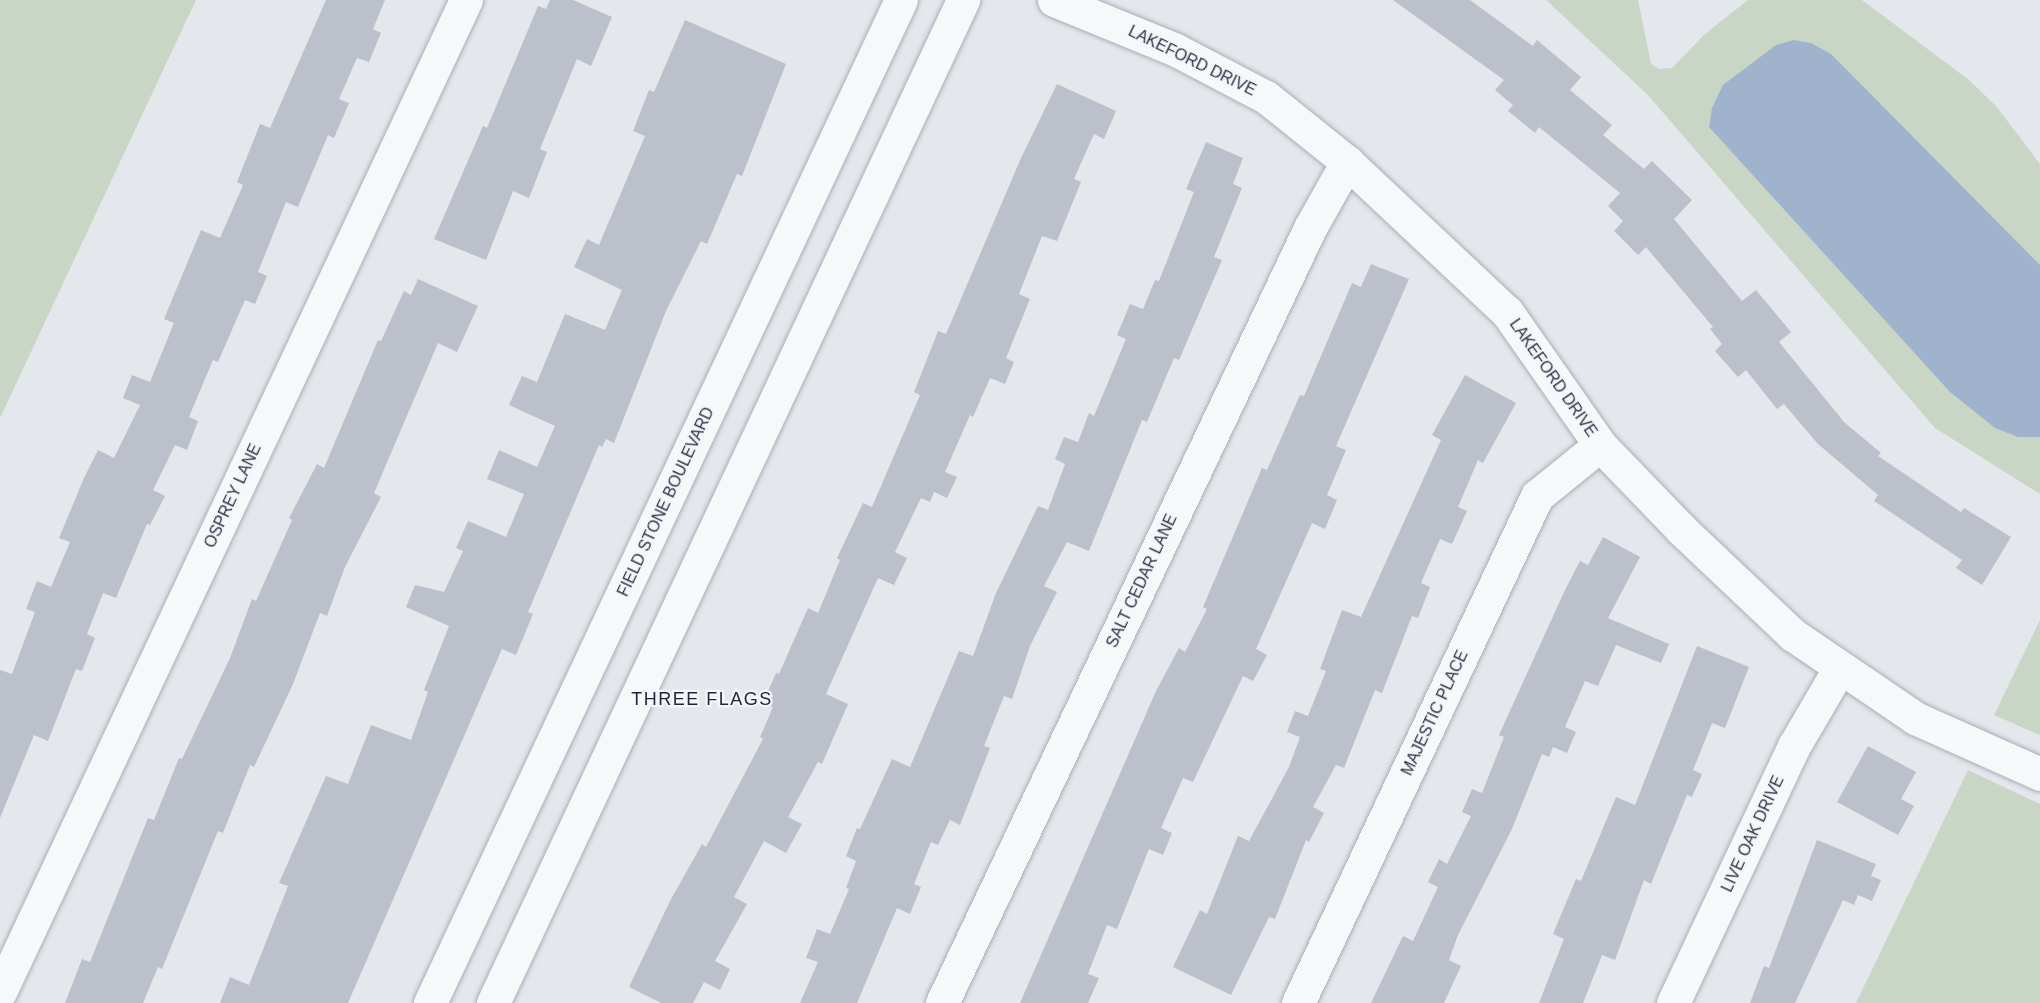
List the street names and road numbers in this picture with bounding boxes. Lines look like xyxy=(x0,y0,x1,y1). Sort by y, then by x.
street label: LAKEFORD DRIVE xyxy=(1125,22,1259,100)
street label: LAKEFORD DRIVE xyxy=(1505,315,1601,441)
street label: FIELD STONE BOULEVARD xyxy=(614,404,718,600)
street label: OSPREY LANE xyxy=(200,441,266,551)
street label: SALT CEDAR LANE xyxy=(1103,511,1181,651)
street label: MAJESTIC PLACE xyxy=(1398,647,1472,779)
street label: LIVE OAK DRIVE xyxy=(1718,773,1788,895)

